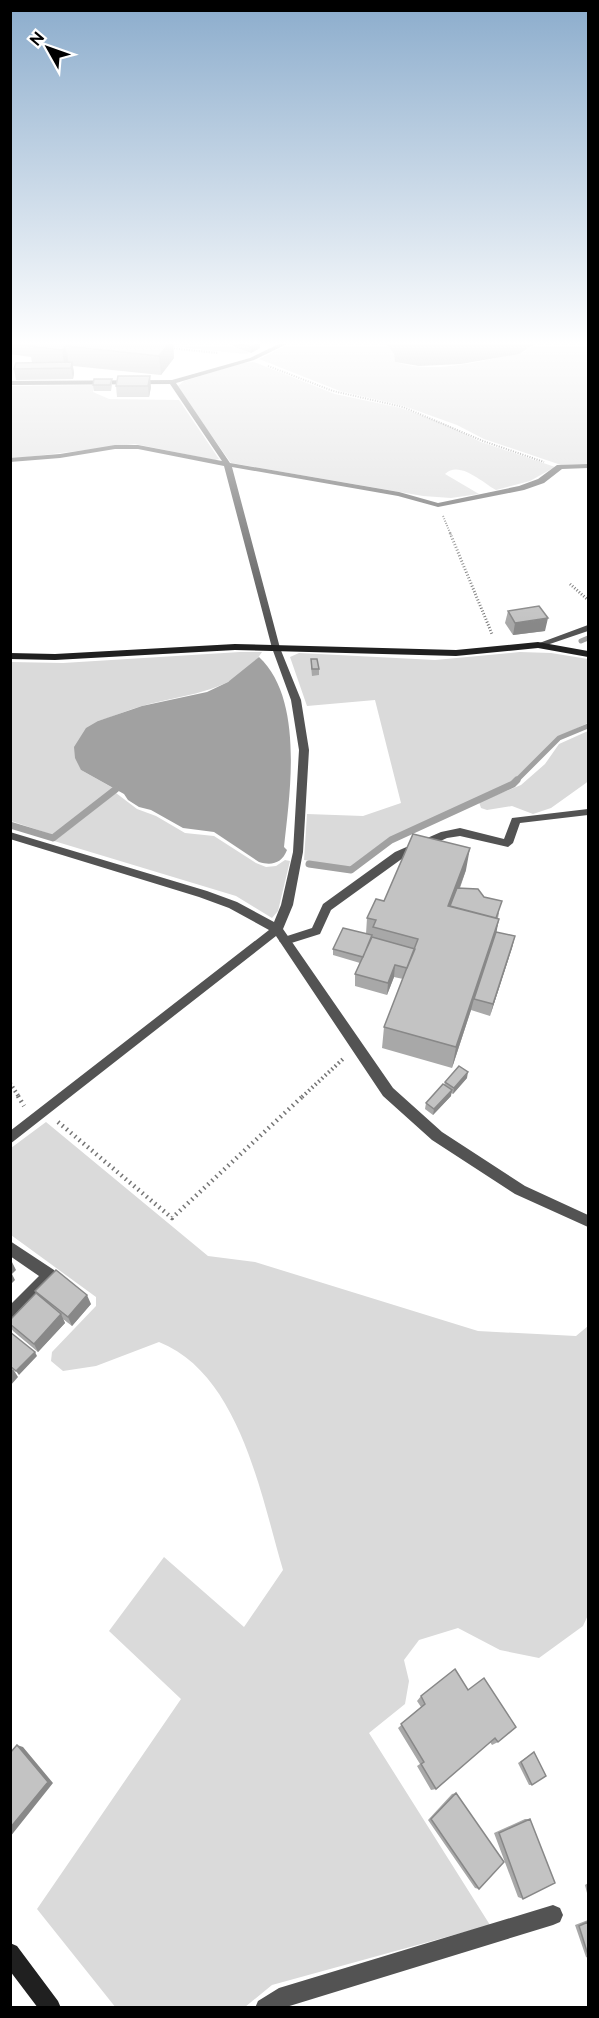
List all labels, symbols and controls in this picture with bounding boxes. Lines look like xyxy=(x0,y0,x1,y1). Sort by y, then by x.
north arrow xyxy=(18,18,78,78)
text: N xyxy=(26,28,48,49)

